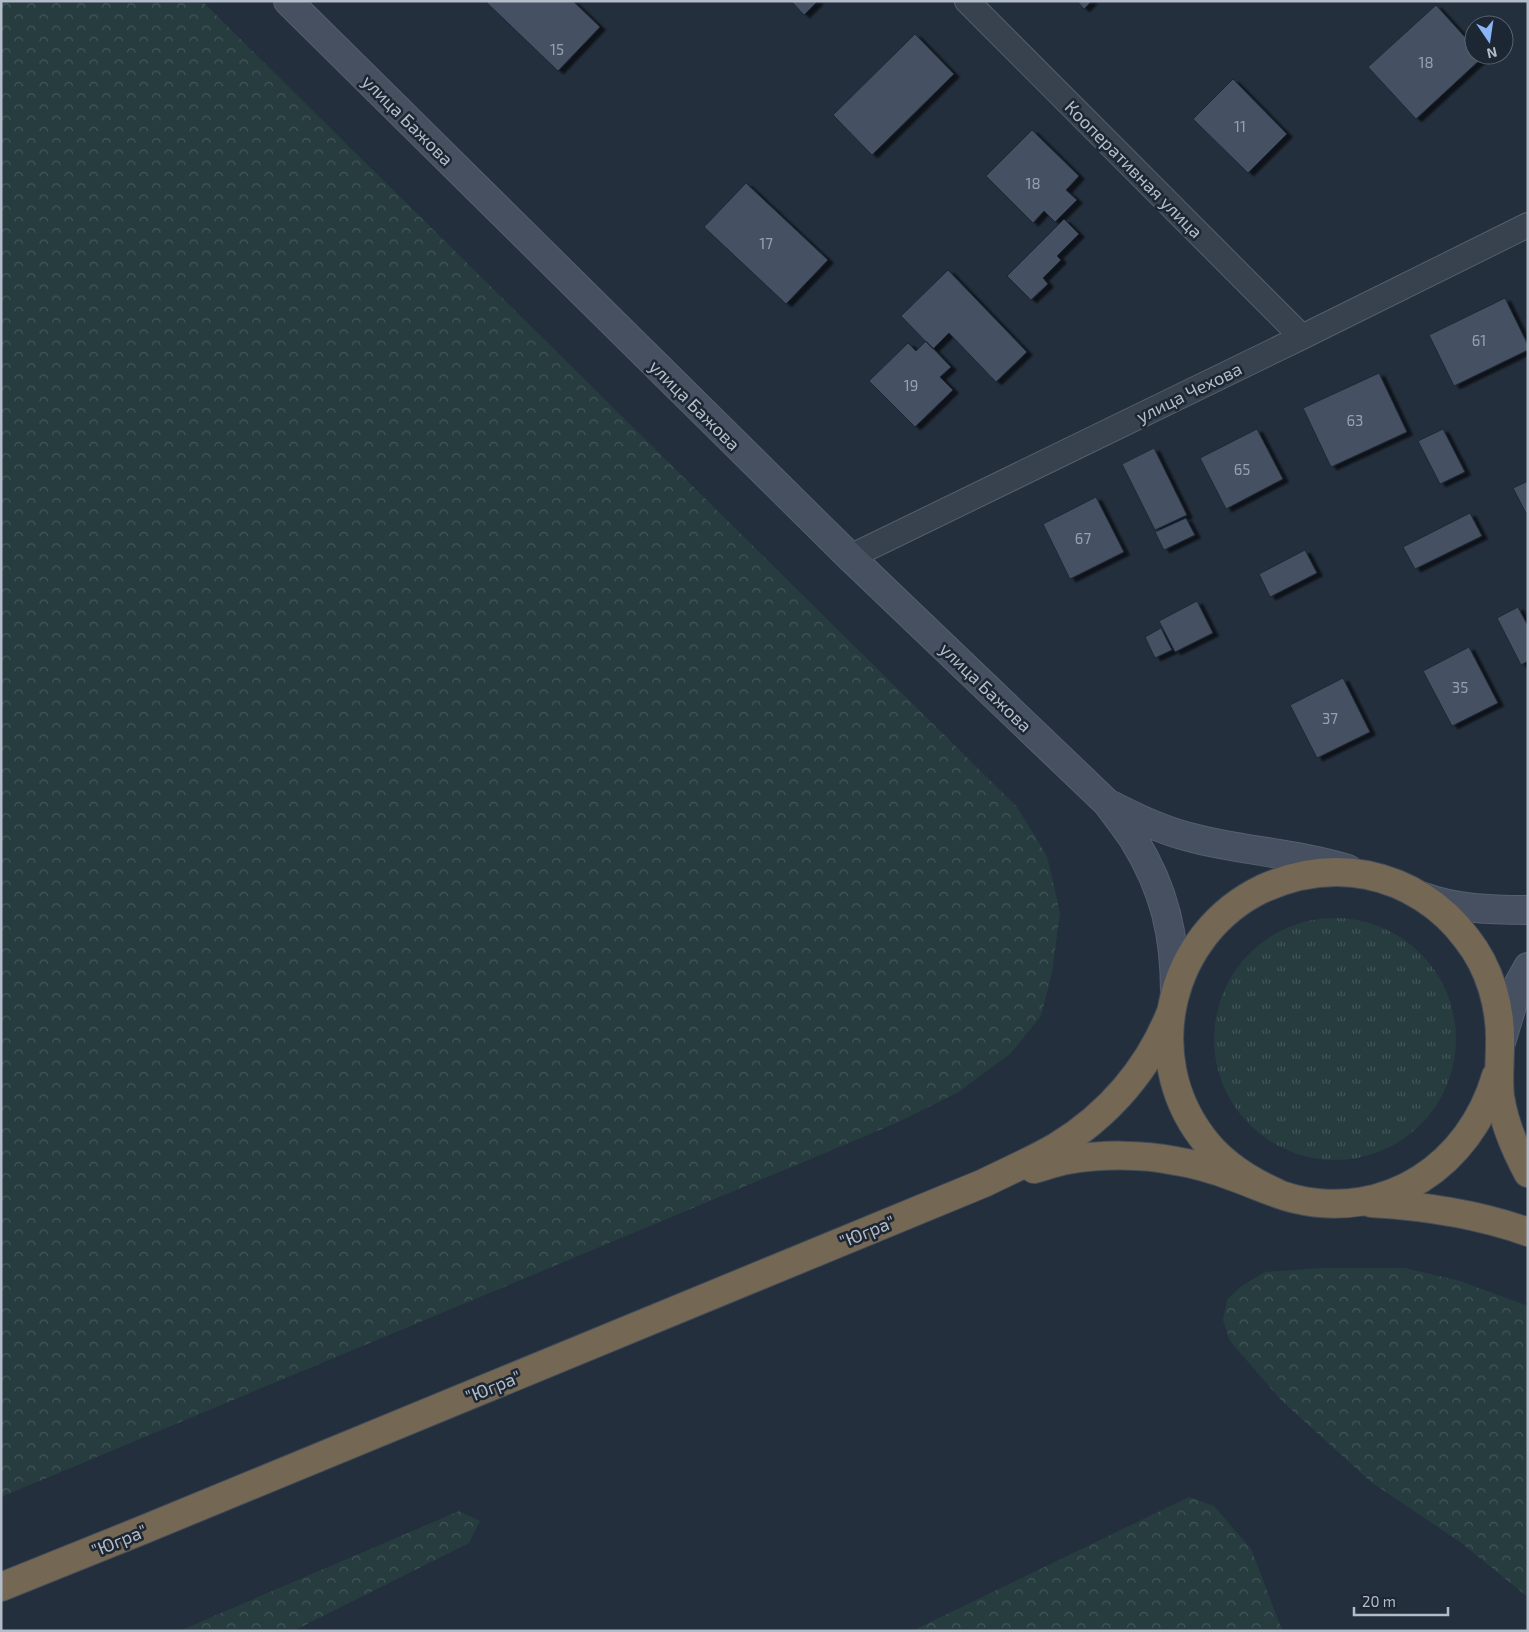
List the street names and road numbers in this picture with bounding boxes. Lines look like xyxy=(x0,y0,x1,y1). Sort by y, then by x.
street label: улица Бажова xyxy=(358,70,458,170)
street label: Кооперативная улица xyxy=(1061,96,1207,242)
street label: улица Бажова xyxy=(645,355,745,455)
street label: улица Чехова xyxy=(1133,357,1245,427)
street label: улица Бажова xyxy=(935,638,1037,736)
street label: "Югра" xyxy=(836,1210,898,1252)
street label: "Югра" xyxy=(462,1365,524,1407)
street label: "Югра" xyxy=(88,1519,150,1561)

